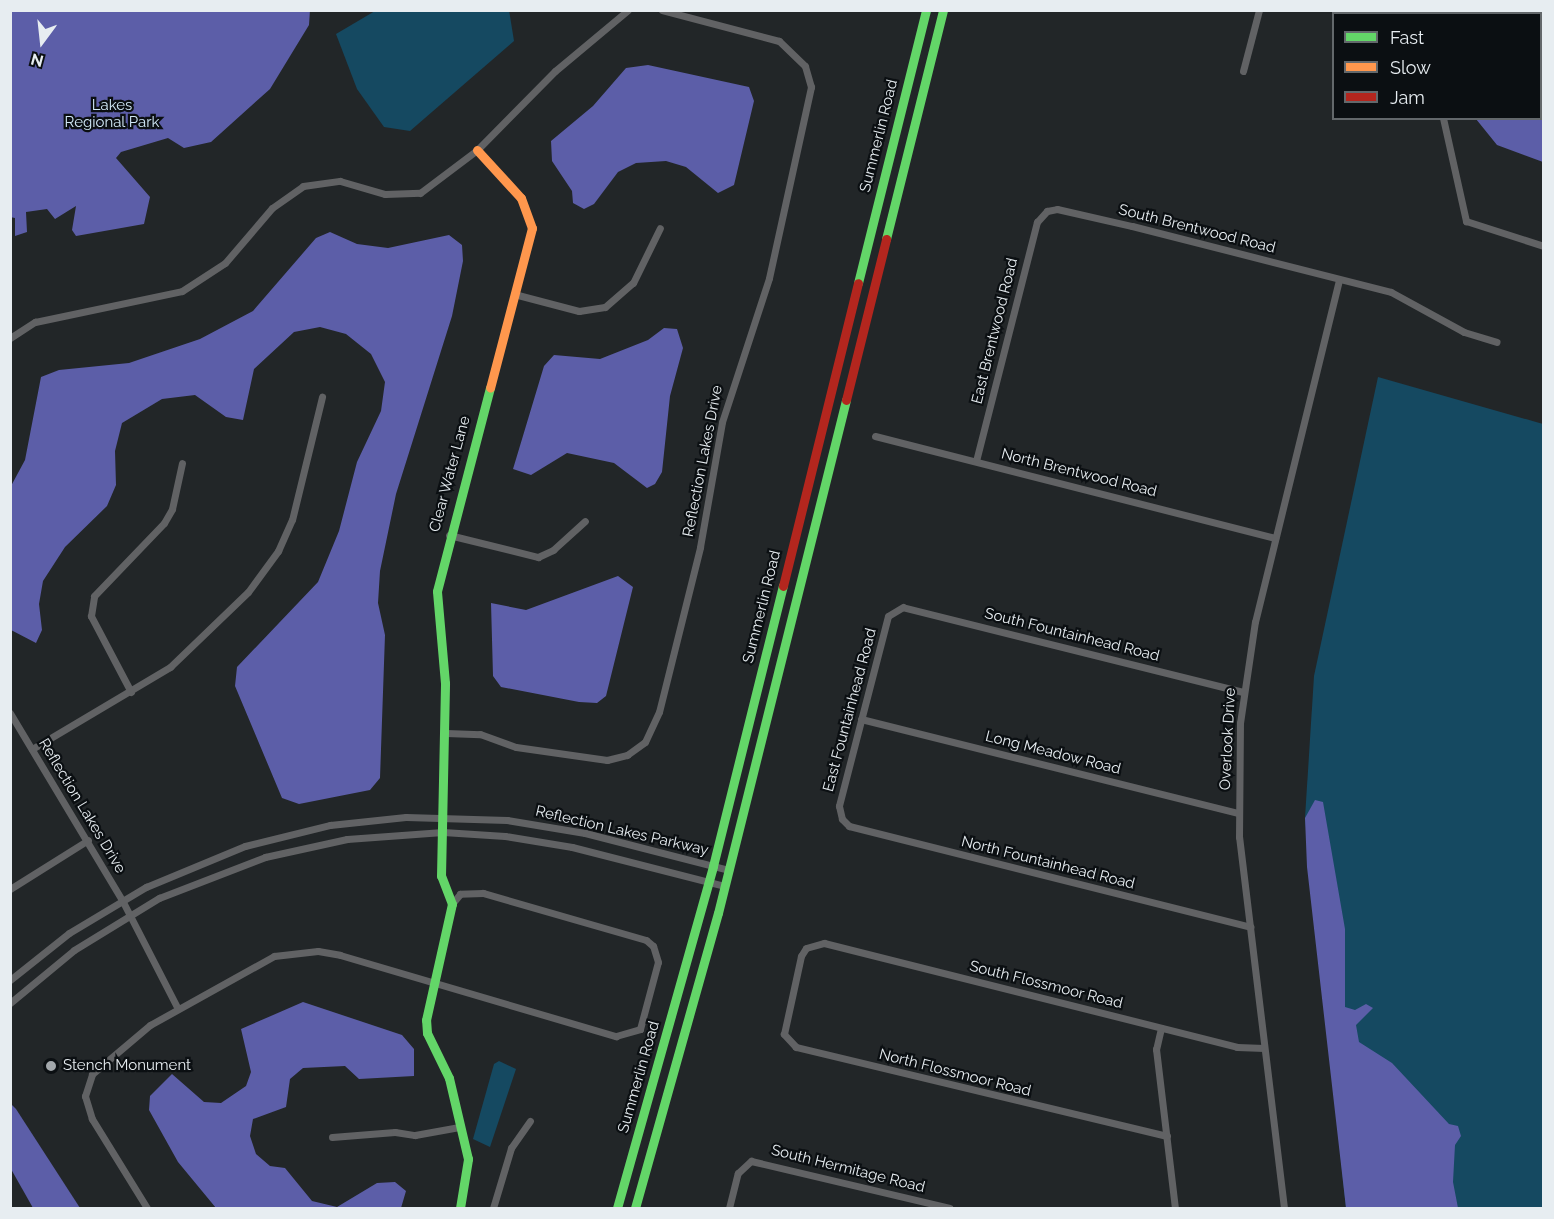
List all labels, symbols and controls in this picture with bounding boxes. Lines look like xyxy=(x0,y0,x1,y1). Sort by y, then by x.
north arrow xyxy=(12,12,72,72)
legend xyxy=(1332,12,1542,120)
text: Fast xyxy=(1390,27,1424,48)
text: N xyxy=(29,49,46,71)
text: Slow xyxy=(1390,57,1431,78)
street label: Summerlin Road xyxy=(856,78,902,194)
text: Jam xyxy=(1390,87,1425,108)
park label: Lakes Regional Park xyxy=(64,96,160,131)
street label: South Brentwood Road xyxy=(1117,201,1277,257)
street label: East Brentwood Road xyxy=(968,256,1022,406)
street label: Reflection Lakes Drive xyxy=(679,384,727,538)
street label: Clear Water Lane xyxy=(426,413,474,535)
street label: North Brentwood Road xyxy=(999,445,1159,501)
street label: Summerlin Road xyxy=(739,549,785,665)
street label: South Fountainhead Road xyxy=(983,605,1161,665)
street label: East Fountainhead Road xyxy=(820,626,880,794)
street label: Overlook Drive xyxy=(1216,687,1240,791)
street label: Long Meadow Road xyxy=(983,727,1123,779)
street label: Reflection Lakes Drive xyxy=(35,735,129,877)
street label: Reflection Lakes Parkway xyxy=(534,802,710,860)
street label: North Fountainhead Road xyxy=(959,833,1137,893)
street label: South Flossmoor Road xyxy=(967,957,1125,1013)
street label: Summerlin Road xyxy=(614,1019,664,1135)
street label: North Flossmoor Road xyxy=(877,1045,1033,1101)
place label: Stench Monument xyxy=(63,1057,191,1075)
marker: Stench Monument xyxy=(44,1059,58,1073)
street label: South Hermitage Road xyxy=(769,1141,927,1197)

